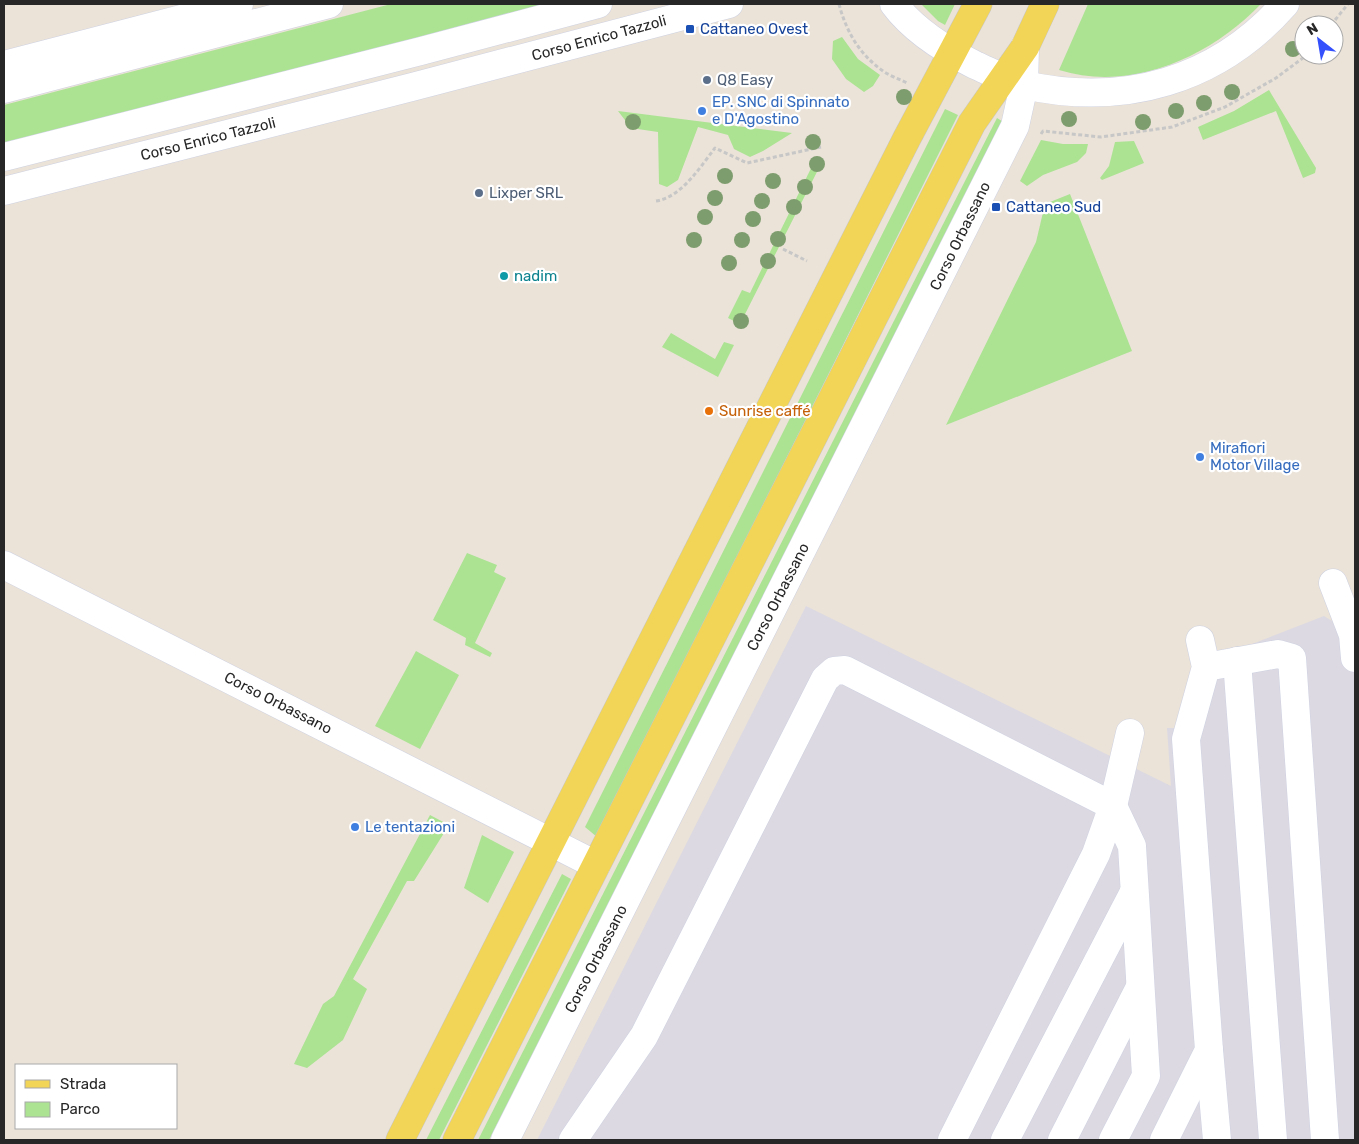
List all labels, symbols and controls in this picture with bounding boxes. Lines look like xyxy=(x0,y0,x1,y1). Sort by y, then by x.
street label: Corso Enrico Tazzoli xyxy=(530,11,668,65)
north arrow xyxy=(1294,15,1344,65)
text: N xyxy=(1304,19,1321,39)
place label: Cattaneo Ovest xyxy=(700,20,808,38)
marker: Cattaneo Ovest xyxy=(684,23,696,35)
place label: Q8 Easy xyxy=(717,71,773,89)
marker: Q8 Easy xyxy=(701,74,713,86)
place label: EP. SNC di Spinnato e D'Agostino xyxy=(712,93,850,128)
marker: EP. SNC di Spinnato e D'Agostino xyxy=(696,105,708,117)
street label: Corso Enrico Tazzoli xyxy=(139,114,277,164)
street label: Corso Orbassano xyxy=(926,179,994,293)
place label: Lixper SRL xyxy=(489,184,564,202)
marker: Lixper SRL xyxy=(473,187,485,199)
place label: Cattaneo Sud xyxy=(1006,198,1101,216)
marker: Cattaneo Sud xyxy=(990,201,1002,213)
place label: nadim xyxy=(514,267,557,285)
marker: nadim xyxy=(498,270,510,282)
place label: Sunrise caffé xyxy=(719,402,811,420)
marker: Sunrise caffé xyxy=(703,405,715,417)
place label: Mirafiori Motor Village xyxy=(1210,439,1300,474)
marker: Mirafiori Motor Village xyxy=(1194,451,1206,463)
street label: Corso Orbassano xyxy=(743,540,813,654)
street label: Corso Orbassano xyxy=(221,668,335,738)
place label: Le tentazioni xyxy=(365,818,455,836)
marker: Le tentazioni xyxy=(349,821,361,833)
street label: Corso Orbassano xyxy=(561,902,631,1016)
legend xyxy=(15,1064,178,1129)
text: Strada xyxy=(60,1075,106,1093)
text: Parco xyxy=(60,1100,100,1118)

